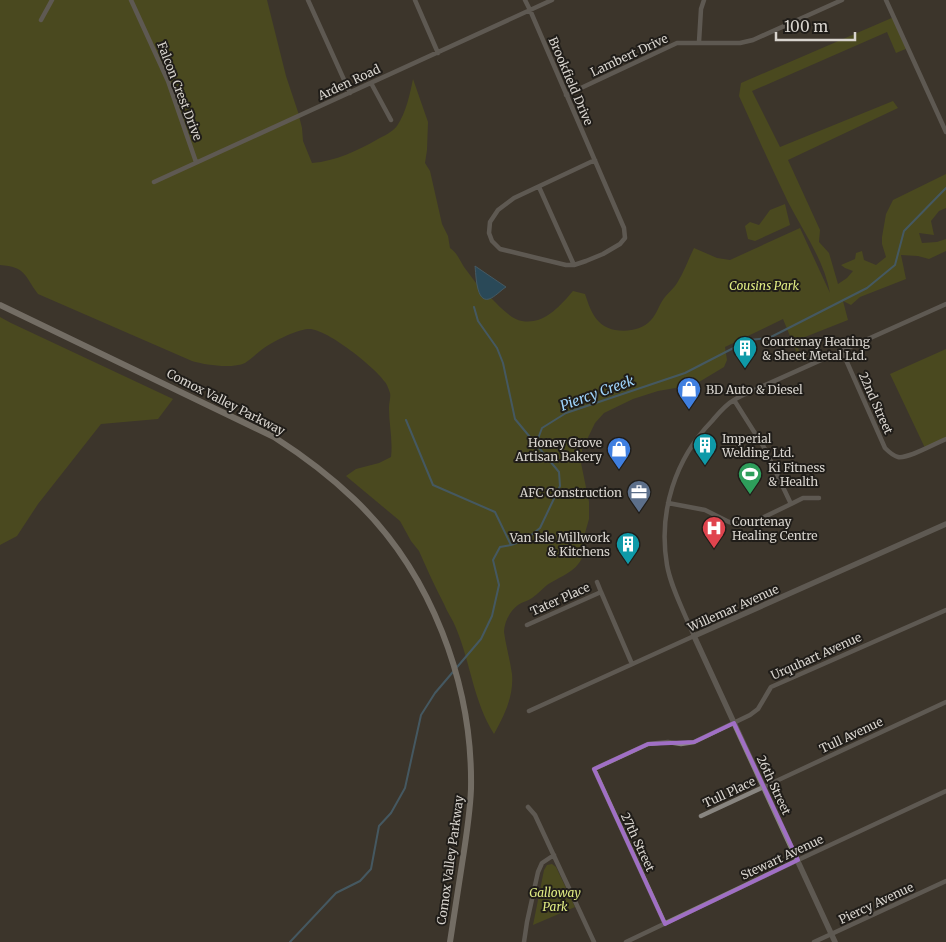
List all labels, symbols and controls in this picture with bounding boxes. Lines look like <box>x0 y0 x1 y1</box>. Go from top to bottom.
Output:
scale bar <box>776 10 855 42</box>
text: 100 m <box>784 17 828 36</box>
street label: Lambert Drive <box>588 30 670 80</box>
street label: Brookfield Drive <box>546 35 596 127</box>
street label: Falcon Crest Drive <box>154 40 206 142</box>
street label: Arden Road <box>315 61 383 103</box>
park label: Cousins Park <box>729 278 799 293</box>
place label: Courtenay Heating & Sheet Metal Ltd. <box>762 334 871 363</box>
building icon: Courtenay Heating & Sheet Metal Ltd. <box>732 335 758 369</box>
street label: Comox Valley Parkway <box>164 366 288 438</box>
street label: 22nd Street <box>856 370 896 437</box>
water label: Piercy Creek <box>557 371 637 415</box>
shop icon: BD Auto & Diesel <box>676 376 702 410</box>
place label: BD Auto & Diesel <box>706 382 803 397</box>
place label: Imperial Welding Ltd. <box>721 431 794 460</box>
building icon: Imperial Welding Ltd. <box>692 432 718 466</box>
place label: Honey Grove Artisan Bakery <box>514 435 602 464</box>
shop icon: Honey Grove Artisan Bakery <box>606 436 632 470</box>
place label: Ki Fitness & Health <box>768 460 825 489</box>
sports icon: Ki Fitness & Health <box>737 461 763 495</box>
office icon: AFC Construction <box>626 479 652 513</box>
place label: AFC Construction <box>519 485 622 500</box>
place label: Courtenay Healing Centre <box>732 514 818 543</box>
hospital icon: Courtenay Healing Centre <box>701 515 727 549</box>
place label: Van Isle Millwork & Kitchens <box>509 530 610 559</box>
building icon: Van Isle Millwork & Kitchens <box>615 531 641 565</box>
street label: Tater Place <box>528 579 592 619</box>
street label: Willemar Avenue <box>684 581 781 635</box>
street label: Urquhart Avenue <box>768 629 864 683</box>
street label: Tull Avenue <box>817 714 885 756</box>
street label: 26th Street <box>754 753 794 817</box>
street label: Tull Place <box>700 773 758 811</box>
street label: Comox Valley Parkway <box>433 794 467 926</box>
street label: 27th Street <box>618 810 658 874</box>
street label: Stewart Avenue <box>738 831 826 883</box>
street label: Piercy Avenue <box>836 879 916 927</box>
park label: Galloway Park <box>529 885 581 914</box>

